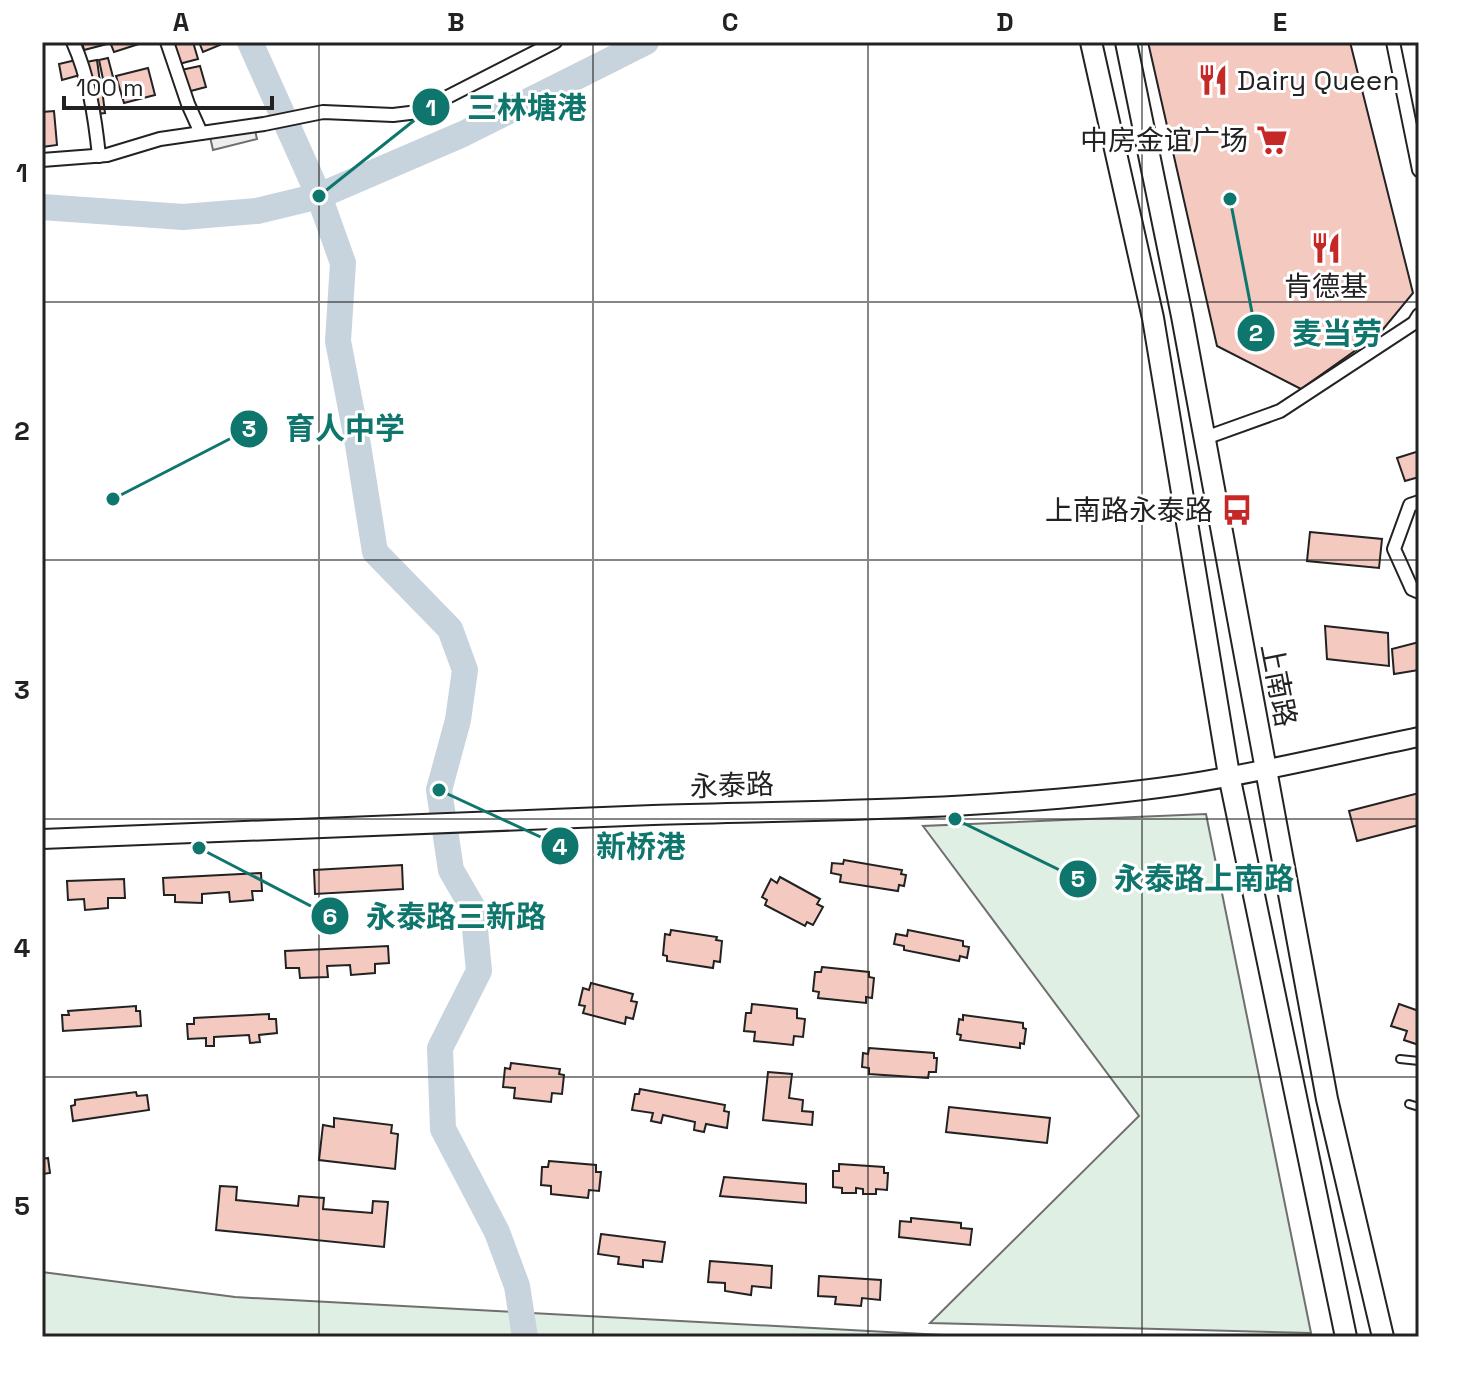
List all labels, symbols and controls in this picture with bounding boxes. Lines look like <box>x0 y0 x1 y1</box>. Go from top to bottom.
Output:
text: A <box>173 5 190 39</box>
text: B <box>447 5 465 39</box>
text: C <box>722 5 738 39</box>
text: D <box>996 5 1014 39</box>
text: E <box>1273 5 1287 39</box>
scale bar <box>64 60 272 110</box>
place label: Dairy Queen <box>1237 62 1400 98</box>
restaurant icon: Dairy Queen <box>1196 63 1230 97</box>
text: 100 m <box>76 72 144 103</box>
callout: 三林塘港 <box>411 80 603 134</box>
text: 三林塘港 <box>467 88 587 127</box>
text: 1 <box>426 92 436 123</box>
place label: 中房金谊广场 <box>1080 122 1248 158</box>
supermarket icon: 中房金谊广场 <box>1255 123 1289 157</box>
text: 1 <box>16 156 28 190</box>
restaurant icon: 肯德基 <box>1309 231 1343 265</box>
place label: 肯德基 <box>1284 268 1368 304</box>
callout: 麦当劳 <box>1236 306 1398 360</box>
text: 麦当劳 <box>1292 314 1382 353</box>
text: 2 <box>1249 317 1263 348</box>
callout: 育人中学 <box>229 402 421 456</box>
text: 育人中学 <box>285 409 405 448</box>
text: 3 <box>242 413 256 444</box>
text: 2 <box>14 414 30 448</box>
place label: 上南路永泰路 <box>1045 492 1213 528</box>
bus stop icon: 上南路永泰路 <box>1220 493 1254 527</box>
street label: 上南路 <box>1253 640 1305 730</box>
text: 3 <box>14 673 30 707</box>
street label: 永泰路 <box>689 766 775 804</box>
callout: 新桥港 <box>540 819 702 873</box>
text: 新桥港 <box>596 827 686 866</box>
text: 4 <box>552 831 568 862</box>
callout: 永泰路上南路 <box>1058 852 1310 906</box>
text: 永泰路上南路 <box>1114 859 1294 898</box>
text: 5 <box>1071 863 1085 894</box>
callout: 永泰路三新路 <box>310 889 562 943</box>
text: 永泰路三新路 <box>366 897 546 936</box>
text: 6 <box>323 901 337 932</box>
text: 4 <box>14 931 30 965</box>
text: 5 <box>14 1189 30 1223</box>

